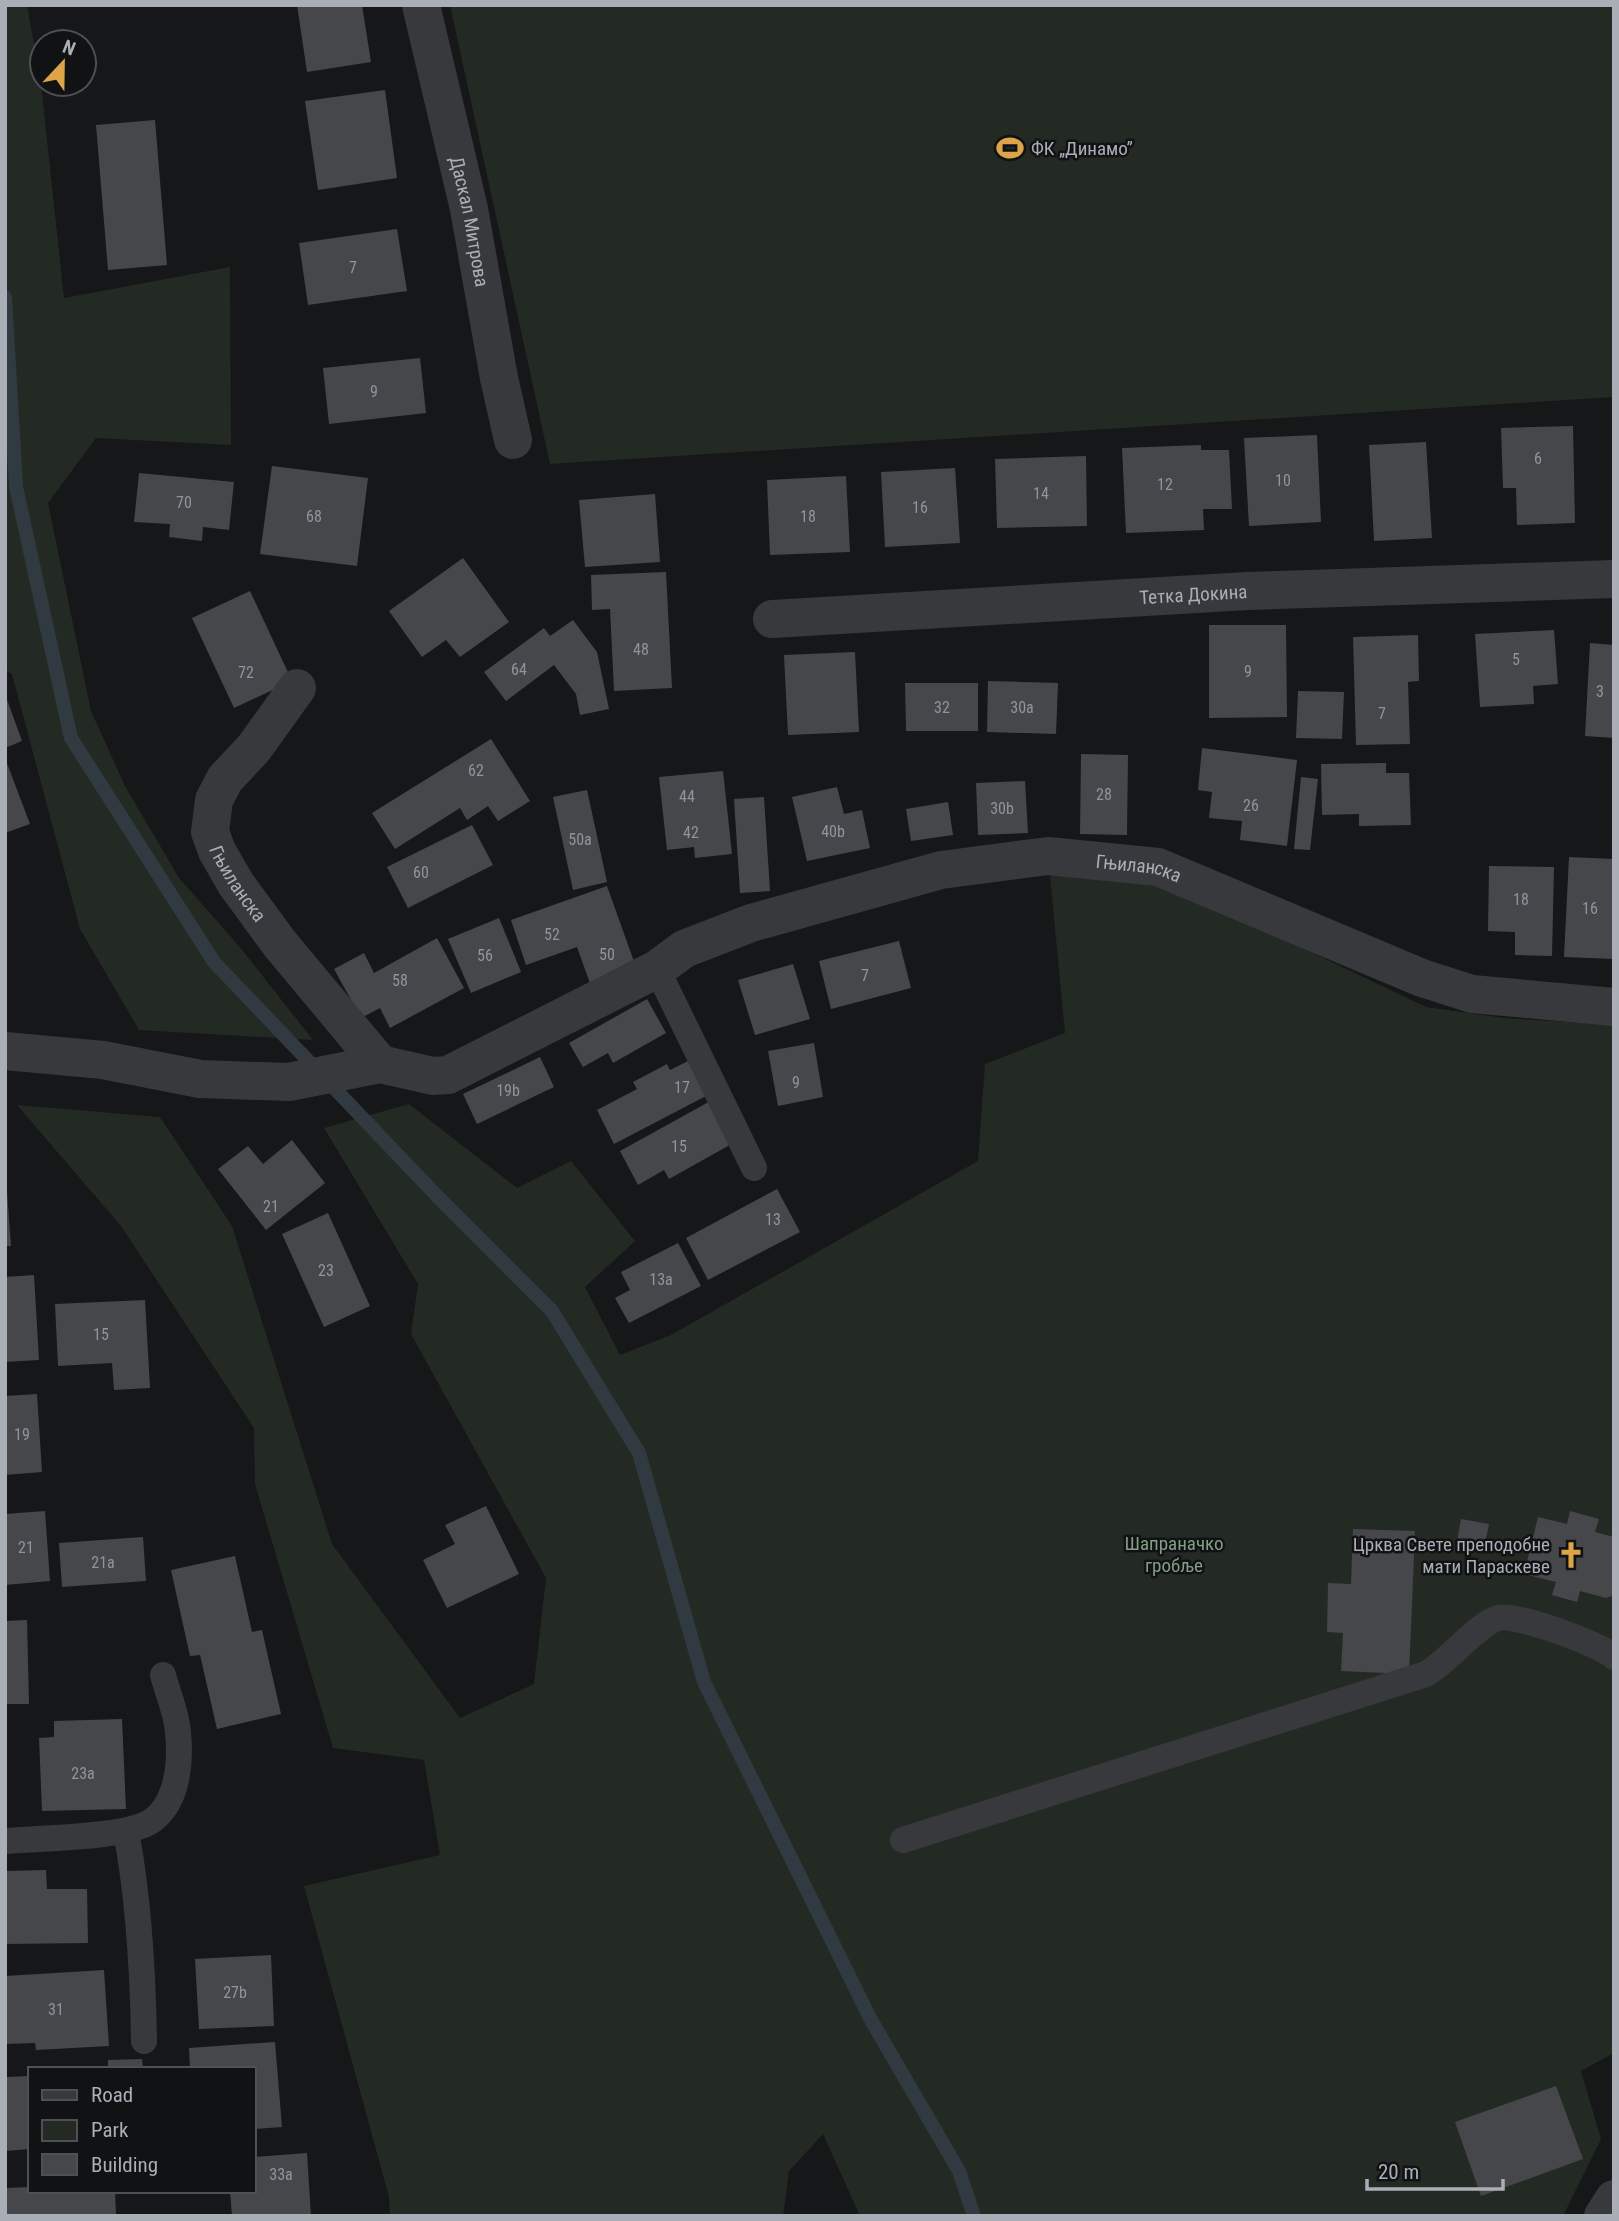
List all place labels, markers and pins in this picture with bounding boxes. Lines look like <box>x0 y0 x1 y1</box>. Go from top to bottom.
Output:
sports icon: ФК „Динамо” <box>995 133 1025 163</box>
place label: ФК „Динамо” <box>1031 137 1133 160</box>
place label: Црква Свете преподобне мати Параскеве <box>1353 1533 1550 1578</box>
church icon: Црква Свете преподобне мати Параскеве <box>1556 1540 1586 1570</box>

